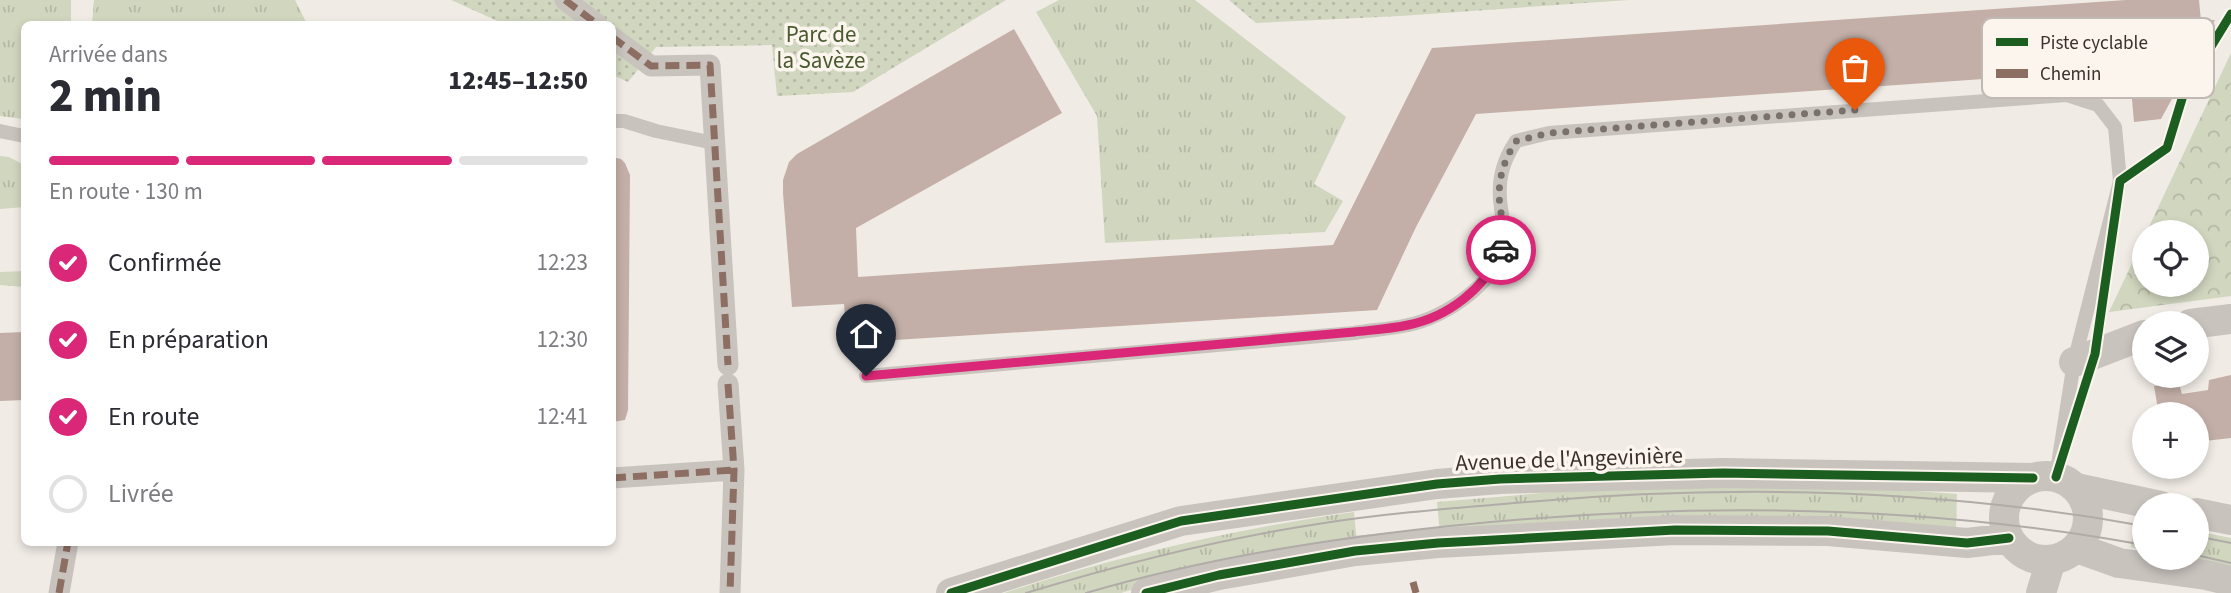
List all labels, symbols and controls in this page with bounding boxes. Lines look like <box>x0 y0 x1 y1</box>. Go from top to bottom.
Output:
park label: Parc de la Savèze <box>777 18 865 77</box>
legend <box>1982 18 2214 98</box>
text: Piste cyclable <box>2040 30 2148 57</box>
text: Arrivée dans <box>49 38 168 71</box>
pin <box>1825 38 1885 110</box>
icon: bag <box>1836 49 1874 87</box>
text: Chemin <box>2040 61 2101 88</box>
text: 12:45–12:50 <box>448 62 588 99</box>
text: 2 min <box>49 64 162 129</box>
text: En route · 130 m <box>49 175 203 208</box>
courier <box>1466 215 1536 285</box>
map controls <box>2132 220 2209 570</box>
button: locate <box>2132 220 2209 297</box>
icon: car <box>1482 231 1520 269</box>
icon: check <box>49 244 87 282</box>
text: Confirmée <box>108 244 222 281</box>
text: 12:23 <box>537 246 588 279</box>
pin <box>836 304 896 376</box>
button: layers <box>2132 311 2209 388</box>
icon: home <box>847 315 885 353</box>
icon: check <box>49 321 87 359</box>
text: En préparation <box>108 321 269 358</box>
text: 12:30 <box>537 323 588 356</box>
icon: check <box>49 398 87 436</box>
text: En route <box>108 398 199 435</box>
text: 12:41 <box>537 400 588 433</box>
button: + <box>2132 402 2209 479</box>
street label: Avenue de l'Angevinière <box>1455 439 1683 479</box>
text: Livrée <box>108 475 174 512</box>
button: − <box>2132 493 2209 570</box>

